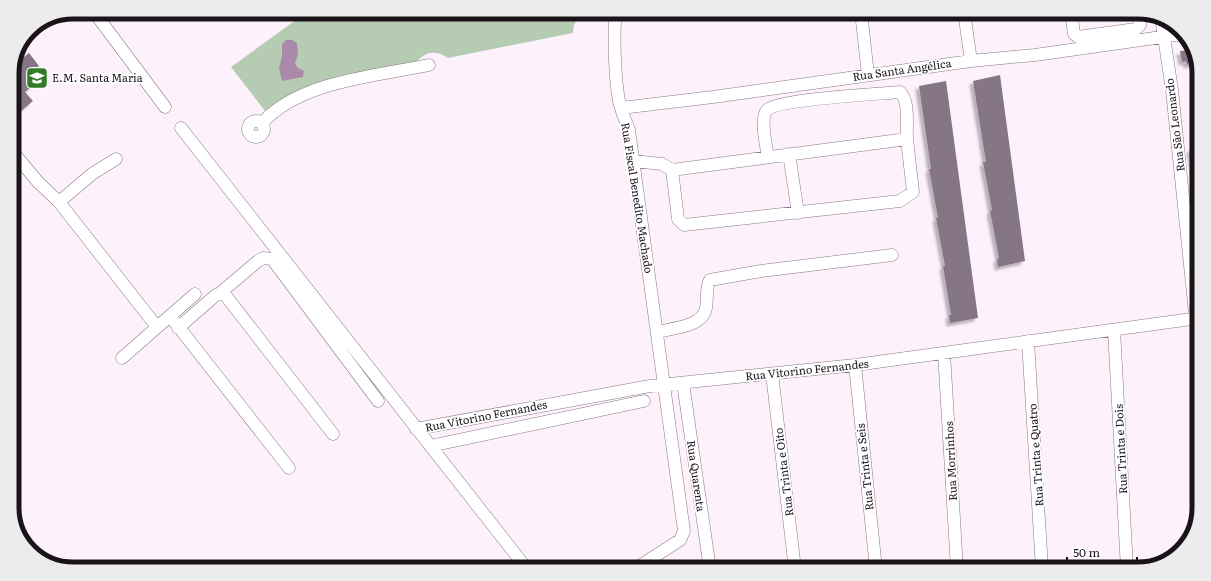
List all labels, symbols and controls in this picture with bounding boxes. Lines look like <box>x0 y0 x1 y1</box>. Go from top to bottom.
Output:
street label: Rua Santa Angélica <box>851 54 952 84</box>
school or university icon: E.M. Santa Maria <box>24 65 50 91</box>
place label: E.M. Santa Maria <box>52 69 143 85</box>
street label: Rua São Leonardo <box>1160 78 1188 173</box>
street label: Rua Fiscal Benedito Machado <box>618 121 658 274</box>
street label: Rua Vitorino Fernandes <box>744 355 869 383</box>
street label: Rua Vitorino Fernandes <box>423 395 548 435</box>
street label: Rua Trinta e Quatro <box>1023 403 1047 507</box>
street label: Rua Trinta e Dois <box>1110 404 1130 494</box>
street label: Rua Morrinhos <box>940 421 960 501</box>
street label: Rua Trinta e Seis <box>851 423 877 511</box>
street label: Rua Trinta e Oito <box>770 427 796 517</box>
street label: Rua Quarenta <box>684 439 710 513</box>
scale bar <box>1067 539 1137 565</box>
text: 50 m <box>1073 543 1100 561</box>

